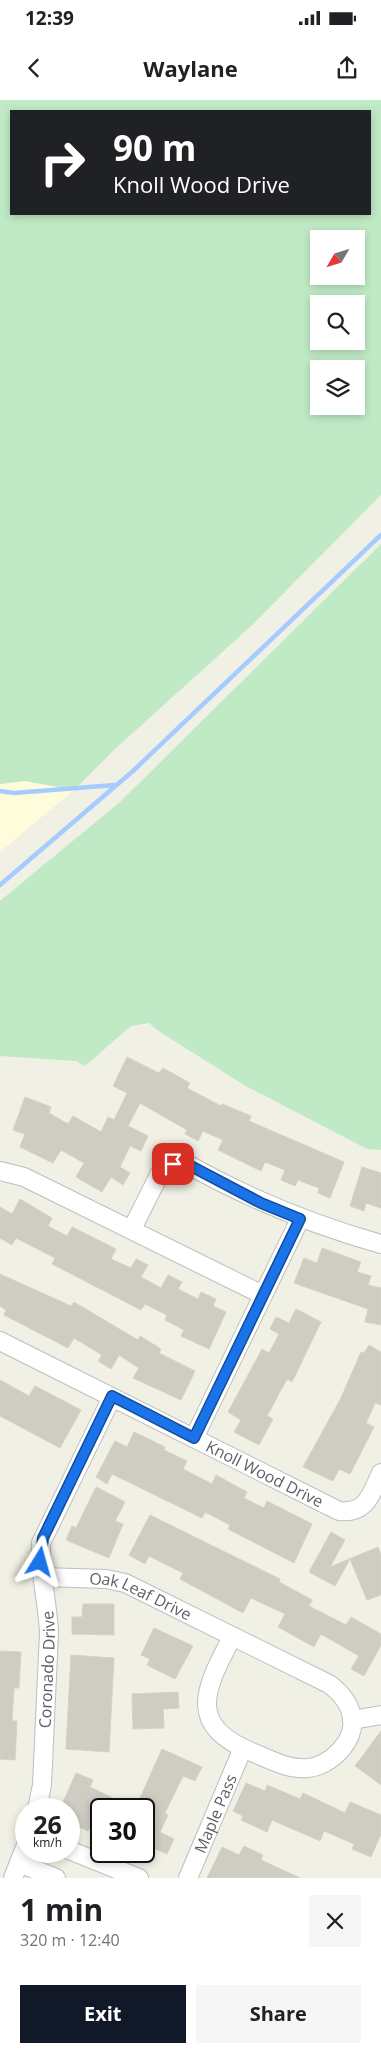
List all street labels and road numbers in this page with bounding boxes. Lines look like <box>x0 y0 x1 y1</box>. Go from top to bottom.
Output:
street label: Knoll Wood Drive <box>202 1435 327 1512</box>
street label: Oak Leaf Drive <box>89 1567 195 1625</box>
street label: Coronado Drive <box>34 1610 60 1729</box>
street label: Maple Pass <box>189 1771 242 1857</box>

